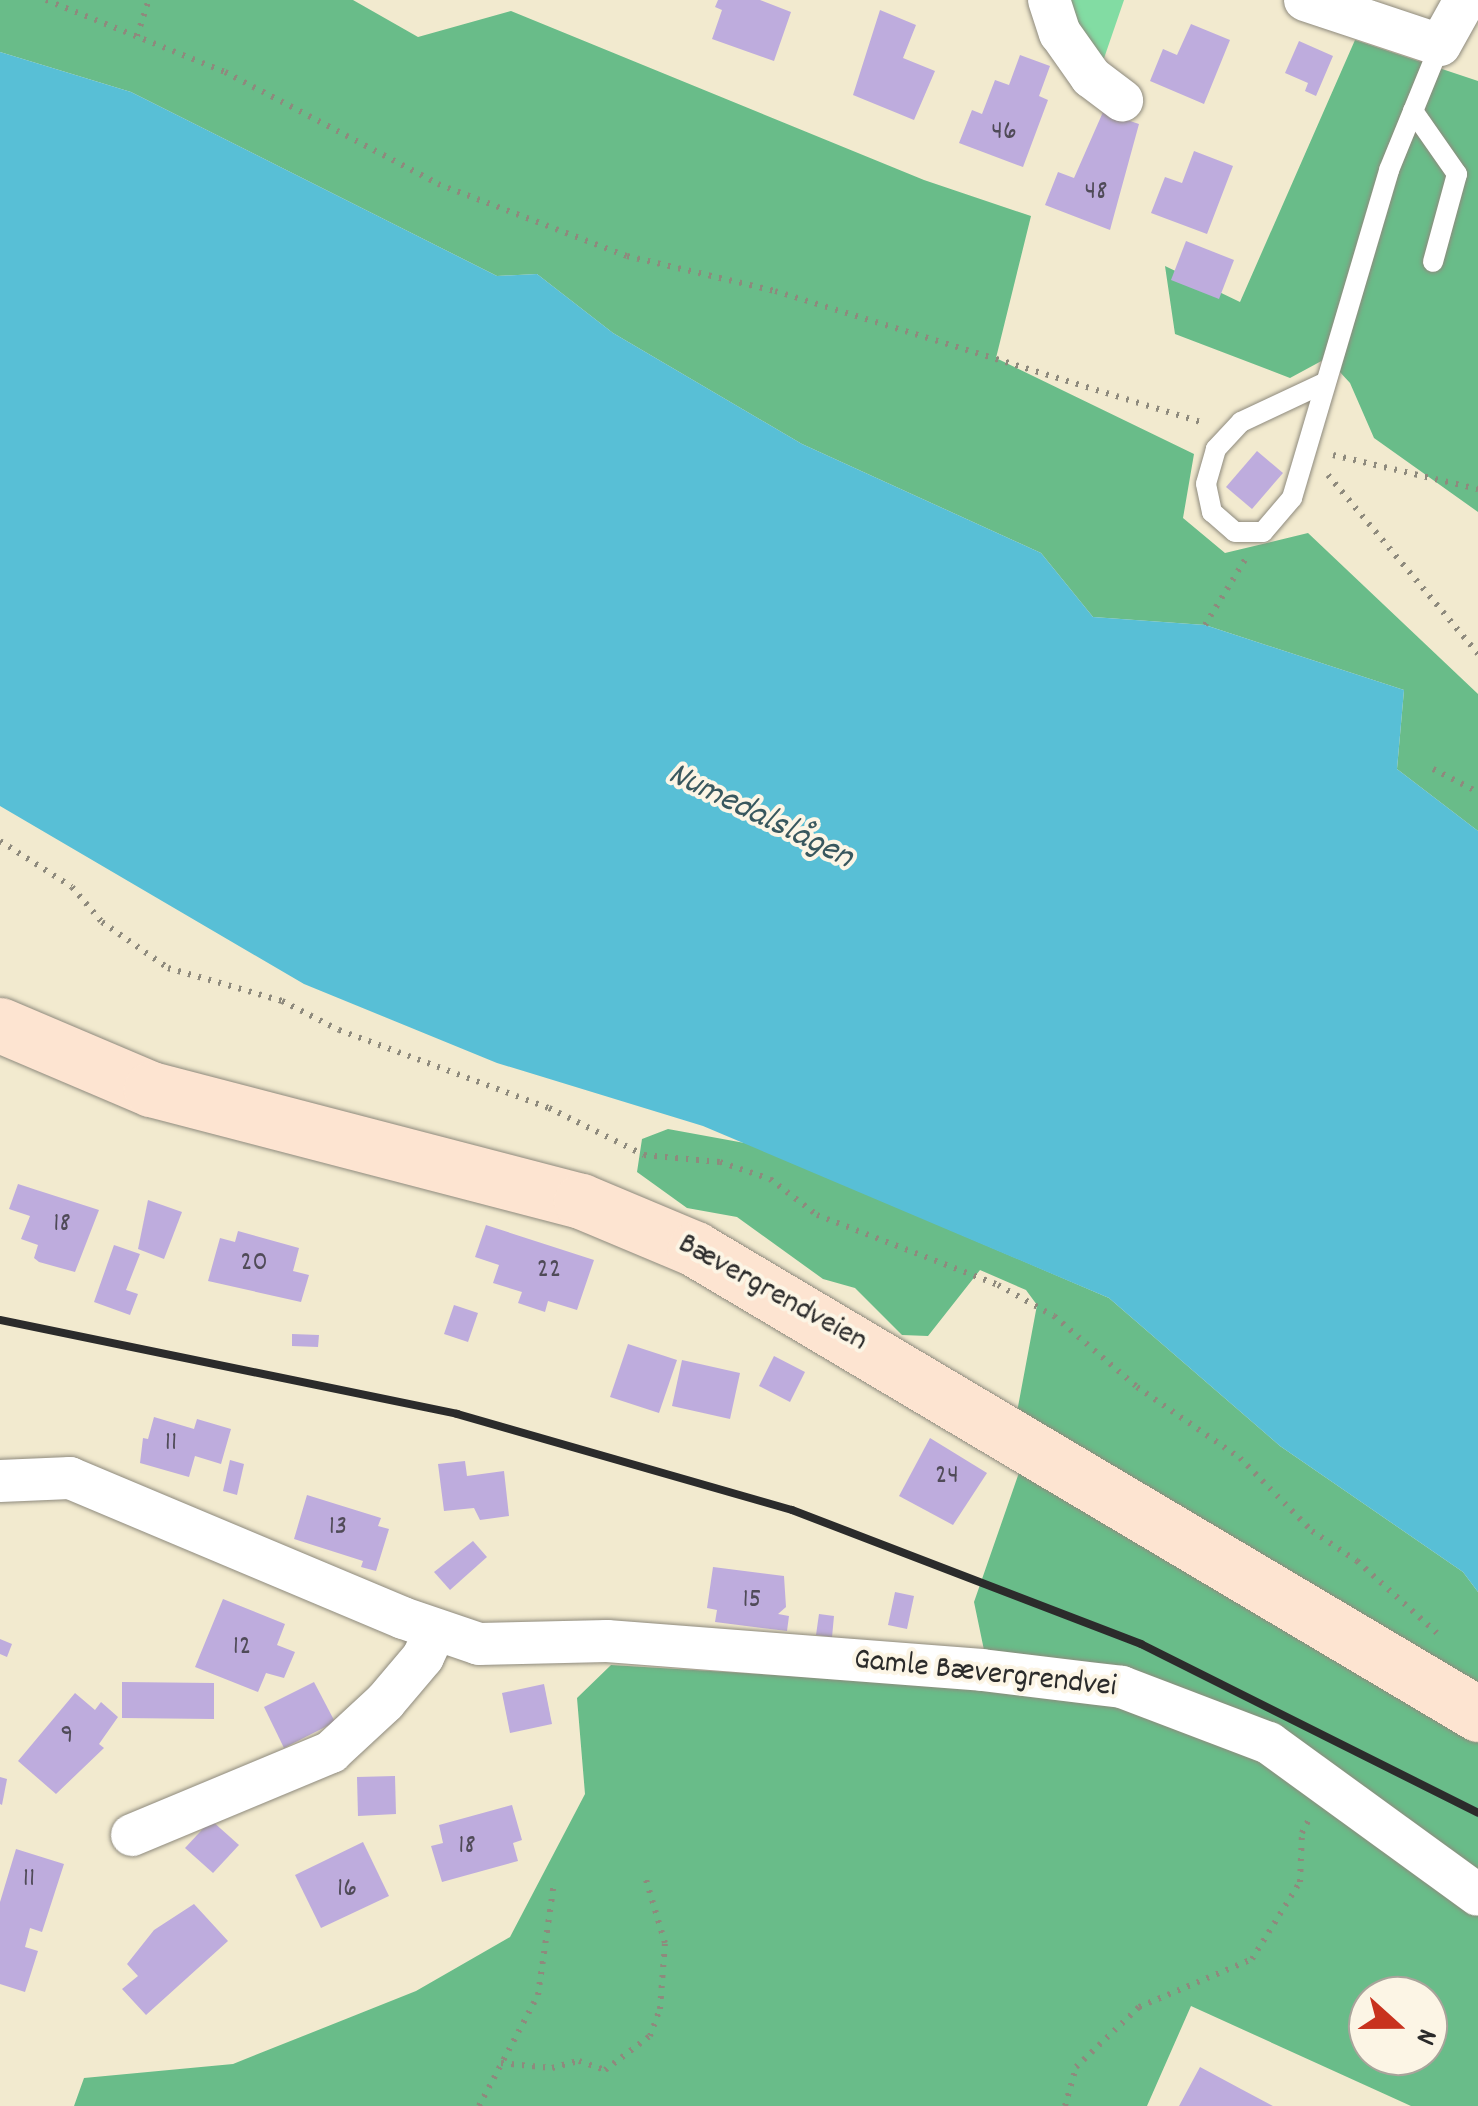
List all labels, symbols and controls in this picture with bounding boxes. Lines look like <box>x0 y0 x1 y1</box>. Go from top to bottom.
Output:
house number: 46 <box>991 116 1017 150</box>
house number: 48 <box>1085 176 1107 210</box>
water label: Numedalslågen <box>661 754 859 880</box>
house number: 18 <box>53 1208 71 1242</box>
street label: Bævergrendveien <box>671 1226 873 1362</box>
house number: 20 <box>240 1247 268 1281</box>
house number: 22 <box>537 1254 561 1288</box>
house number: 11 <box>165 1427 177 1461</box>
house number: 24 <box>935 1460 959 1494</box>
house number: 13 <box>329 1511 347 1545</box>
house number: 15 <box>742 1584 762 1618</box>
house number: 12 <box>233 1631 251 1665</box>
street label: Gamle Bævergrendvei <box>852 1642 1118 1708</box>
house number: 9 <box>61 1720 73 1754</box>
house number: 18 <box>458 1830 476 1864</box>
house number: 11 <box>23 1863 35 1897</box>
house number: 16 <box>337 1873 357 1907</box>
north arrow <box>1348 1976 1448 2076</box>
text: N <box>1403 2022 1445 2050</box>

